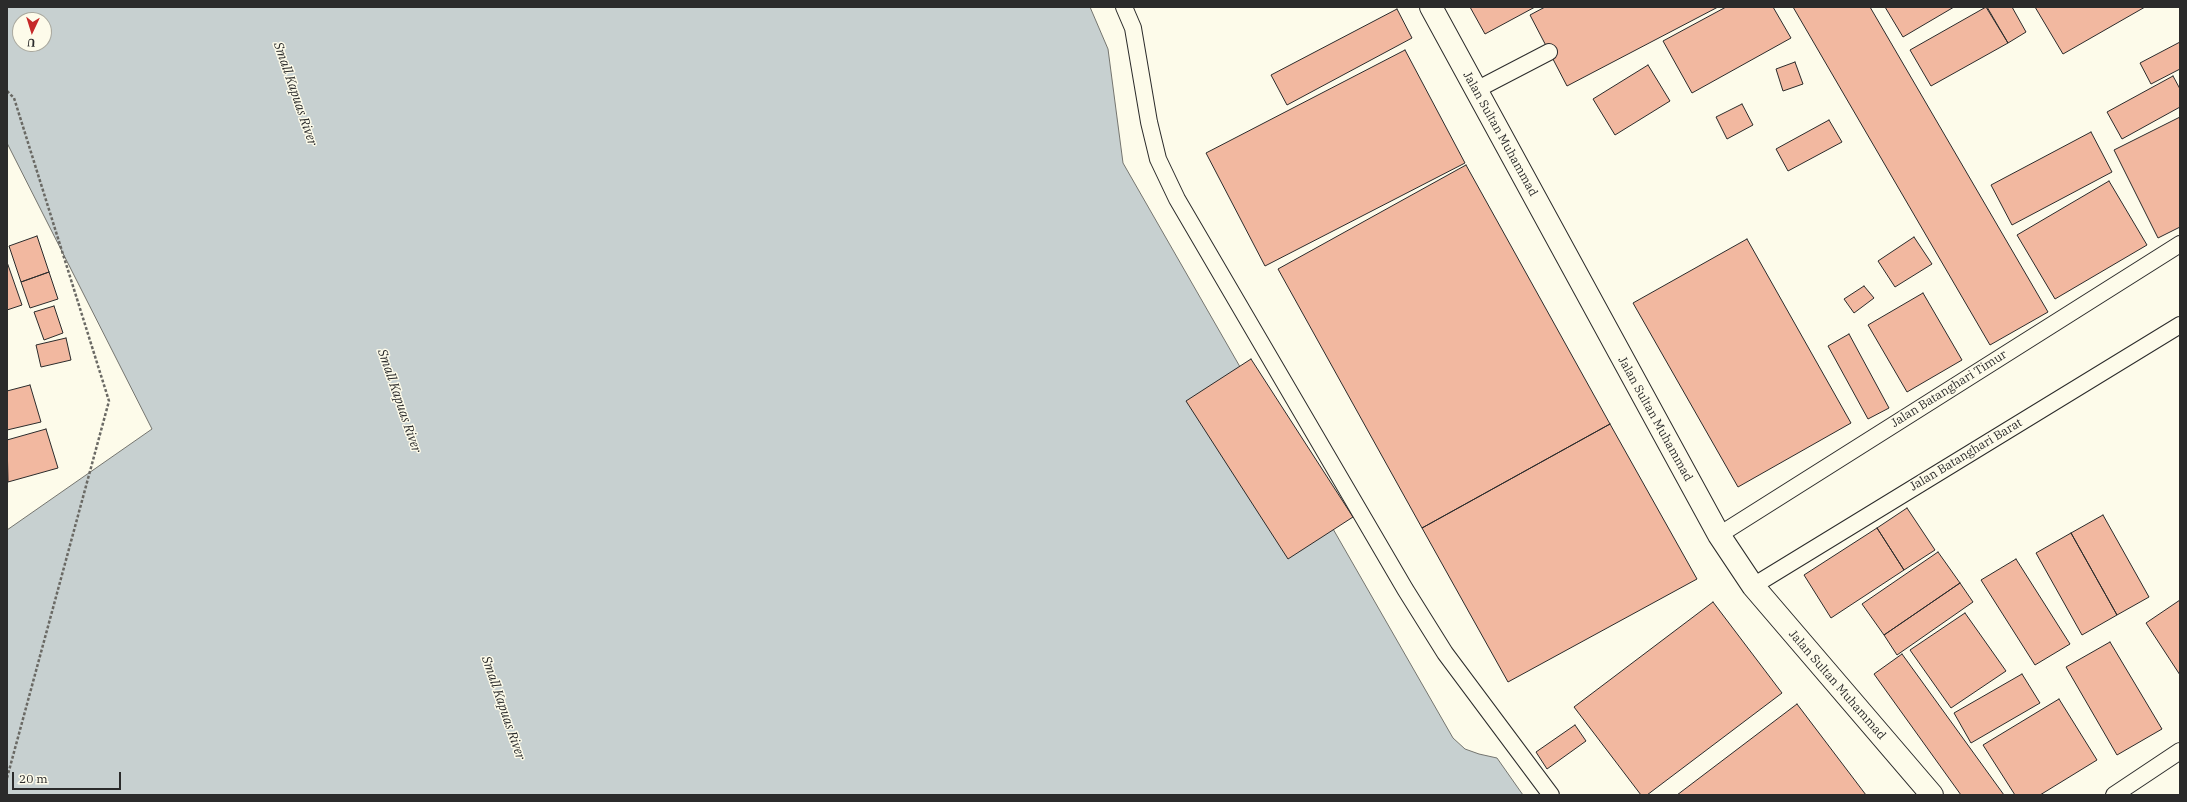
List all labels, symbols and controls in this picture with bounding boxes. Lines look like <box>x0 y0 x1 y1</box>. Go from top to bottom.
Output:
north arrow <box>12 12 52 52</box>
text: U <box>27 36 36 50</box>
water label: Small Kapuas River <box>270 40 320 148</box>
street label: Jalan Sultan Muhammad <box>1460 69 1540 199</box>
water label: Small Kapuas River <box>374 347 424 455</box>
street label: Jalan Batanghari Timur <box>1888 347 2010 431</box>
street label: Jalan Sultan Muhammad <box>1615 354 1695 484</box>
street label: Jalan Batanghari Barat <box>1907 416 2025 494</box>
street label: Jalan Sultan Muhammad <box>1785 627 1889 743</box>
water label: Small Kapuas River <box>478 654 528 762</box>
scale bar <box>14 764 123 790</box>
text: 20 m <box>19 771 48 786</box>

